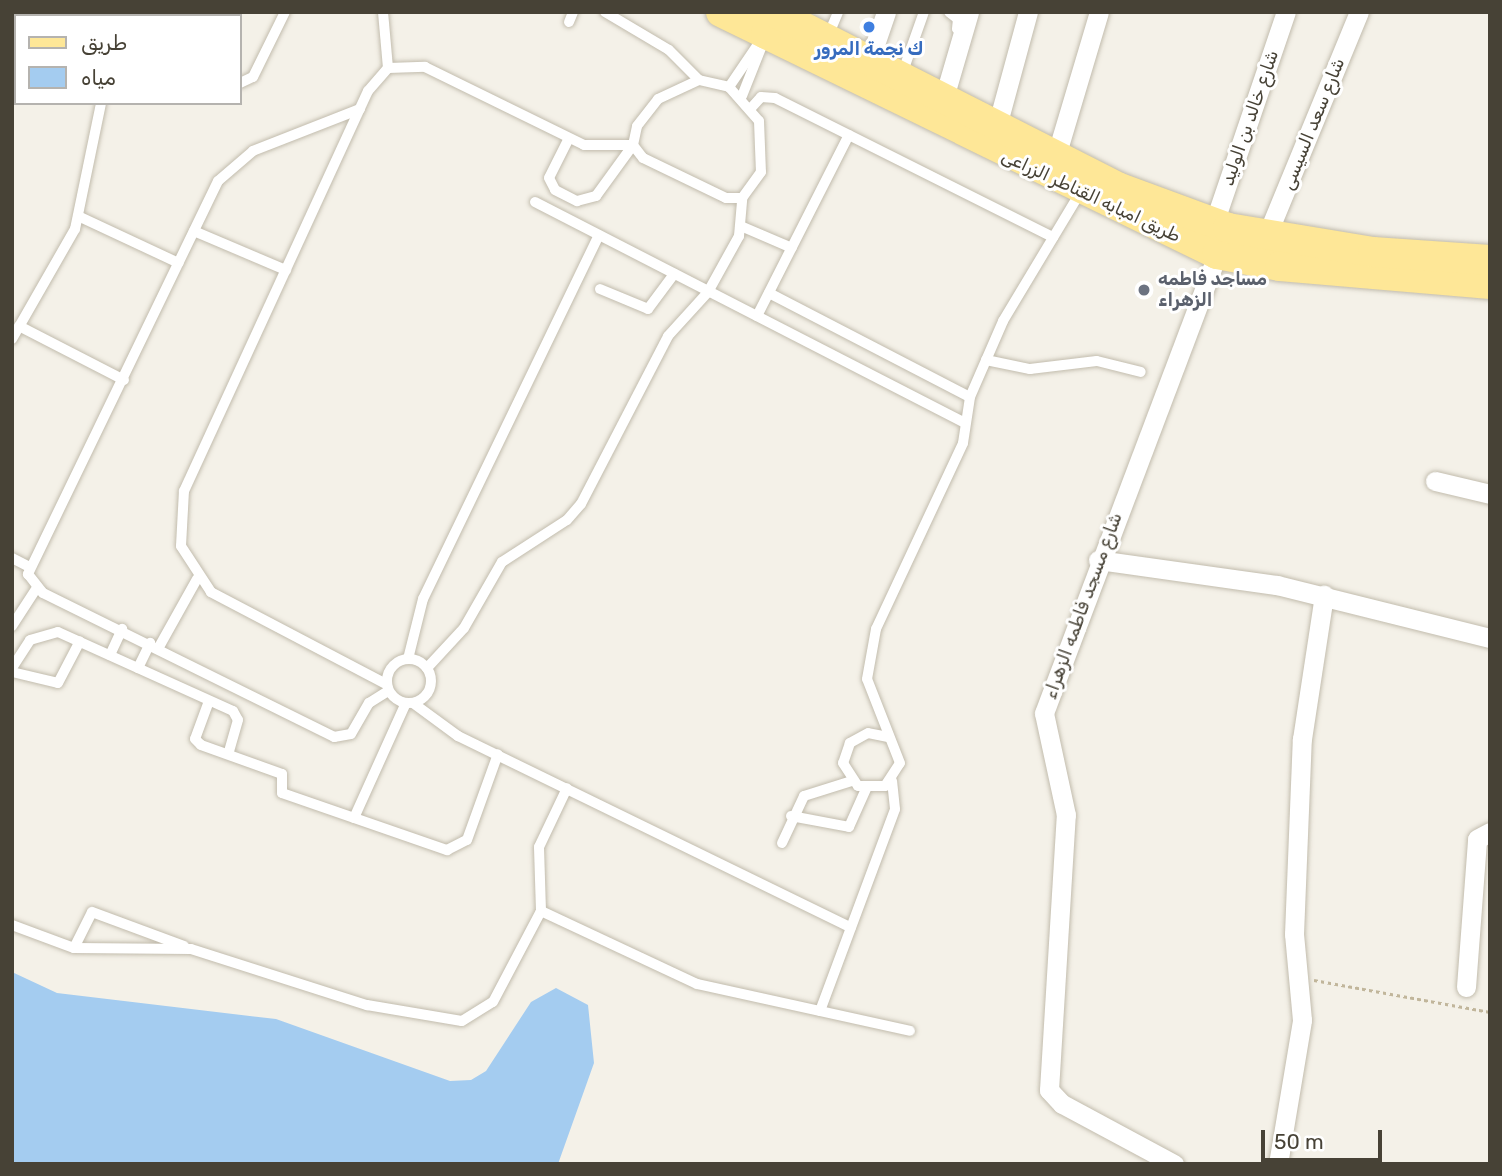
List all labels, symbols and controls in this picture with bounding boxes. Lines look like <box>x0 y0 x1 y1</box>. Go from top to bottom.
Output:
legend <box>14 14 242 105</box>
marker: ك نجمة المرور <box>861 19 877 35</box>
text: طريق <box>81 30 127 55</box>
place label: ك نجمة المرور <box>814 38 924 60</box>
street label: شارع خالد بن الوليد <box>1217 47 1283 189</box>
street label: شارع سعد السيسى <box>1277 55 1349 193</box>
text: مياه <box>81 65 116 90</box>
street label: طريق امبابه القناطر الزراعى <box>998 145 1184 247</box>
place label: مساجد فاطمه الزهراء <box>1158 269 1267 312</box>
marker: مساجد فاطمه الزهراء <box>1136 282 1152 298</box>
street label: شارع مسجد فاطمه الزهراء <box>1039 510 1127 702</box>
scale bar <box>1264 1116 1385 1160</box>
text: 50 m <box>1274 1129 1324 1154</box>

